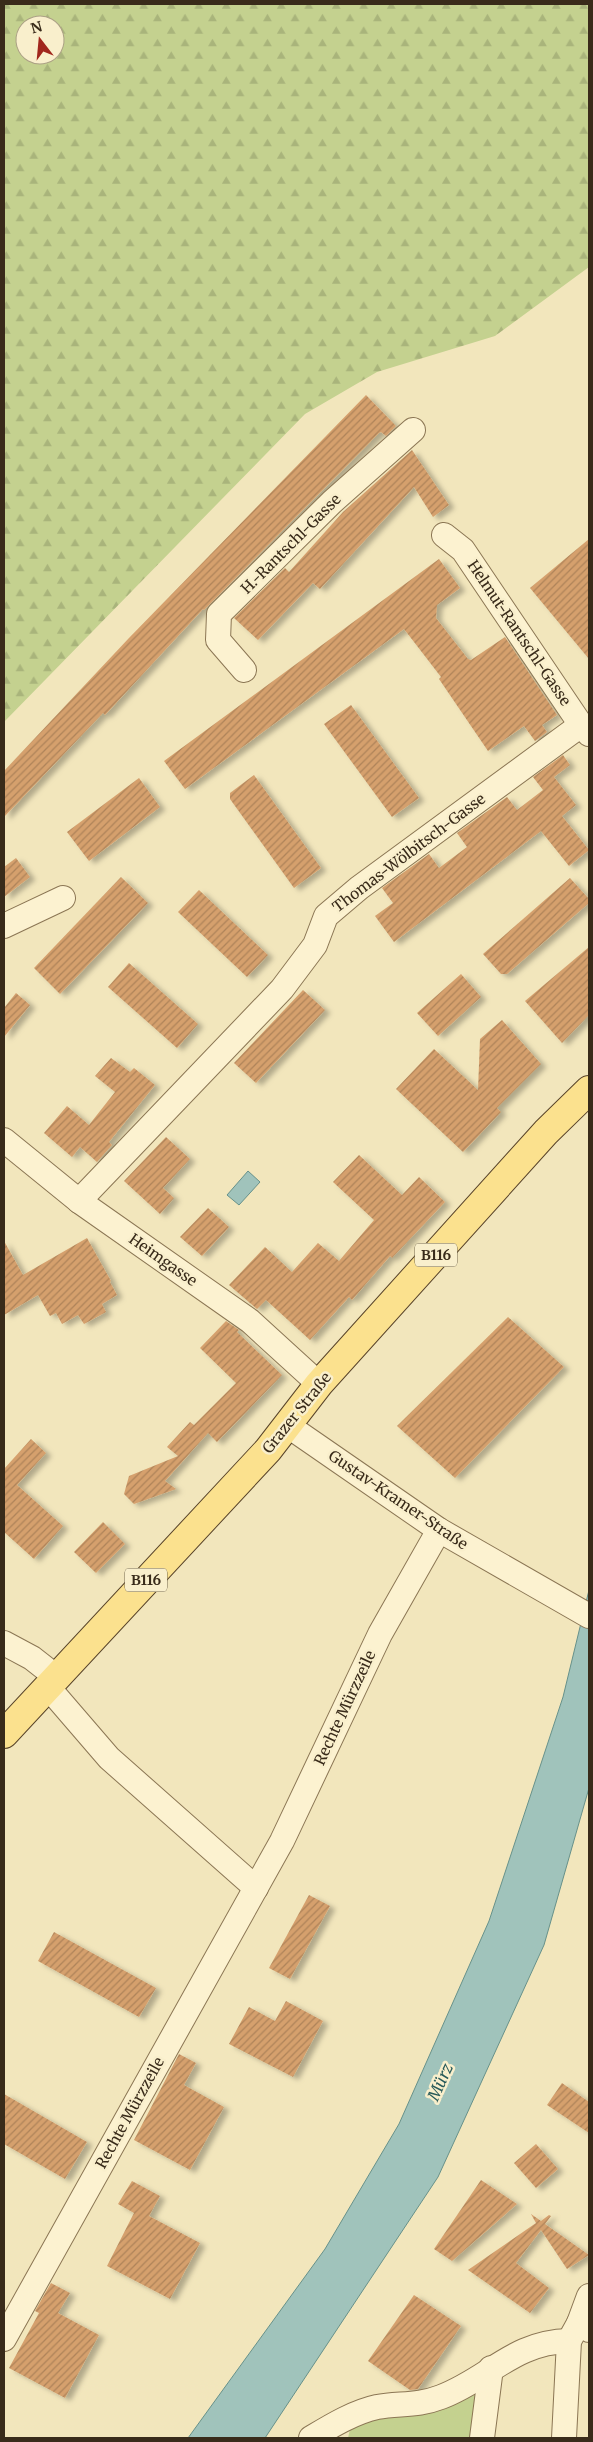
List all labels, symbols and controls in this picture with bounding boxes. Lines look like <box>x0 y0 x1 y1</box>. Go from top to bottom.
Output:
north arrow <box>15 15 65 65</box>
text: N <box>29 17 44 38</box>
street label: H.-Rantschl-Gasse <box>237 490 345 598</box>
street label: Helmut-Rantschl-Gasse <box>464 556 575 709</box>
street label: Thomas-Wölbitsch-Gasse <box>329 789 489 916</box>
street label: Heimgasse <box>126 1229 201 1290</box>
road number: B116 <box>415 1244 457 1266</box>
street label: Grazer Straße <box>258 1368 335 1457</box>
street label: Gustav-Kramer-Straße <box>325 1446 472 1553</box>
road number: B116 <box>125 1568 167 1592</box>
street label: Rechte Mürzzeile <box>310 1647 380 1768</box>
street label: Rechte Mürzzeile <box>91 2054 168 2172</box>
water label: Mürz <box>423 2060 457 2105</box>

